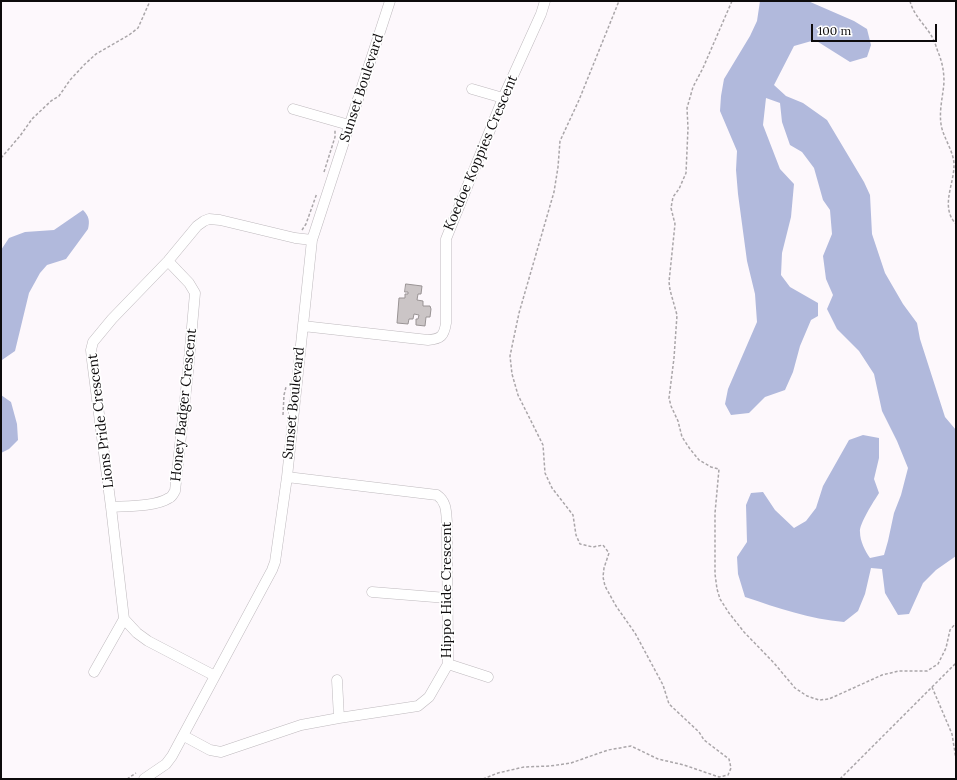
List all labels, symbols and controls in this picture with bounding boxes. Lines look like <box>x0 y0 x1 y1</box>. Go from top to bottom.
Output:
scale bar <box>813 16 939 42</box>
text: 100 m <box>818 23 851 38</box>
street label: Sunset Boulevard <box>337 32 387 144</box>
street label: Koedoe Koppies Crescent <box>441 73 521 233</box>
street label: Honey Badger Crescent <box>168 328 200 482</box>
street label: Sunset Boulevard <box>280 346 308 460</box>
street label: Lions Pride Crescent <box>84 353 118 489</box>
street label: Hippo Hide Crescent <box>439 522 455 658</box>

